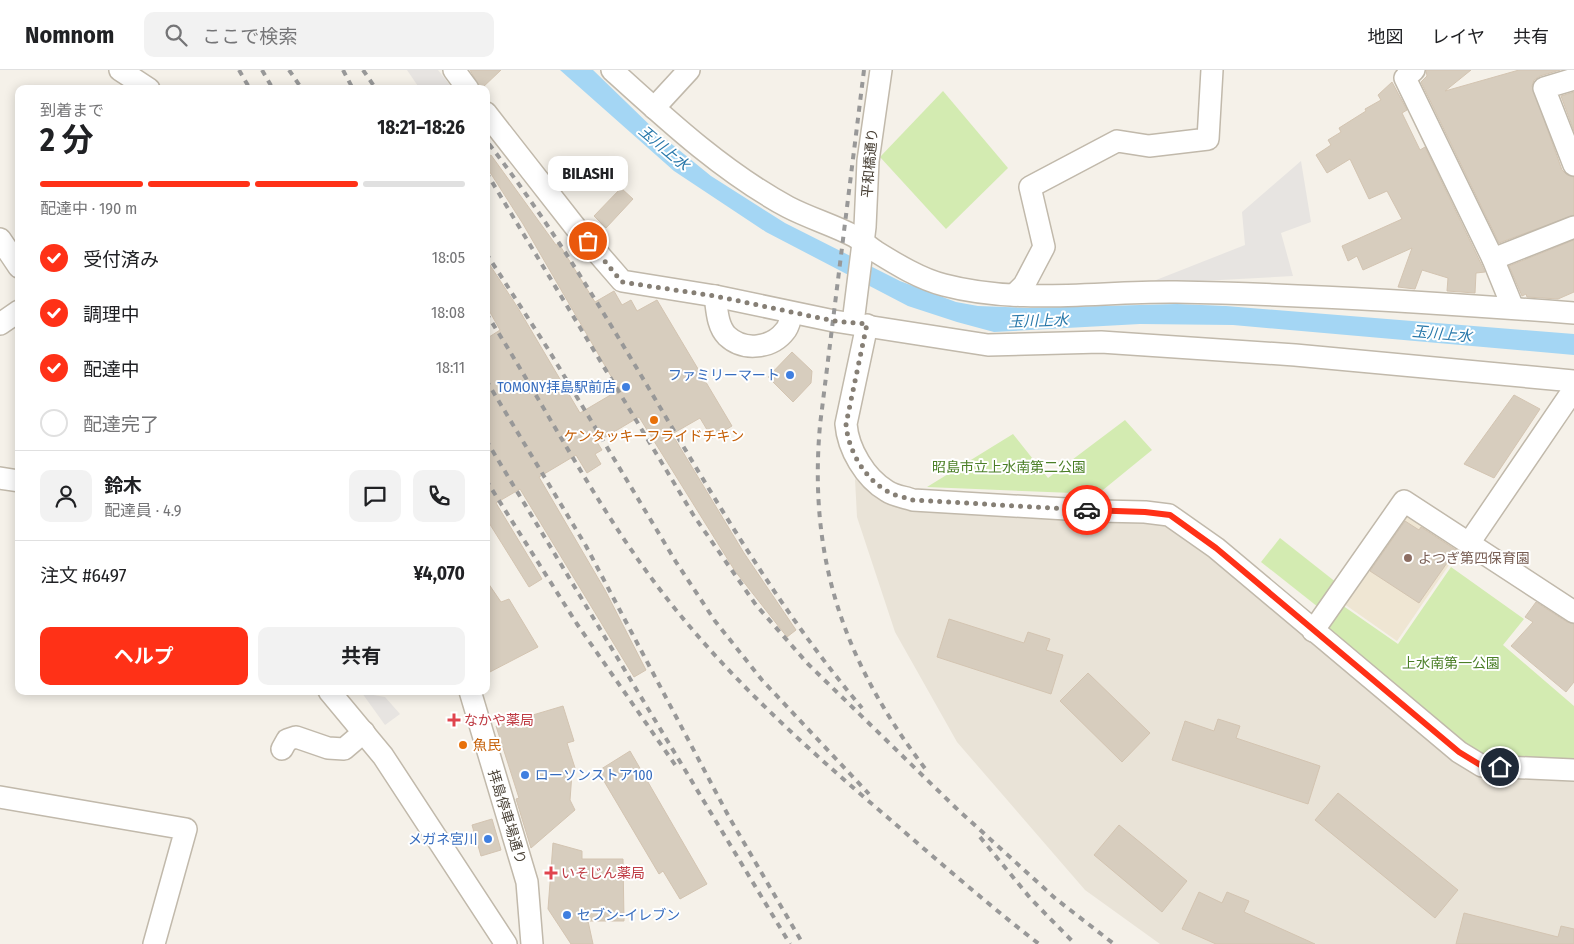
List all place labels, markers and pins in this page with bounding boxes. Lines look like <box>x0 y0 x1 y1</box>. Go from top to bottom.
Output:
callout: BILASHI <box>548 156 628 191</box>
pin <box>567 220 609 262</box>
place label: ファミリーマート <box>668 367 780 384</box>
marker: ファミリーマート <box>784 369 796 381</box>
place label: TOMONY拝島駅前店 <box>497 379 616 396</box>
marker: TOMONY拝島駅前店 <box>620 381 632 393</box>
marker: ケンタッキーフライドチキン <box>648 414 660 426</box>
place label: ケンタッキーフライドチキン <box>564 428 744 445</box>
place label: よつぎ第四保育園 <box>1418 550 1530 567</box>
marker: よつぎ第四保育園 <box>1402 552 1414 564</box>
place label: なかや薬局 <box>464 712 534 729</box>
marker: なかや薬局 <box>448 714 460 726</box>
place label: 魚民 <box>473 737 501 754</box>
marker: 魚民 <box>457 739 469 751</box>
pin <box>1479 746 1521 788</box>
place label: ローソンストア100 <box>535 767 653 784</box>
marker: ローソンストア100 <box>519 769 531 781</box>
place label: メガネ宮川 <box>408 831 478 848</box>
marker: メガネ宮川 <box>482 833 494 845</box>
place label: いそじん薬局 <box>561 865 645 882</box>
marker: いそじん薬局 <box>545 867 557 879</box>
place label: セブン-イレブン <box>577 907 680 924</box>
marker: セブン-イレブン <box>561 909 573 921</box>

